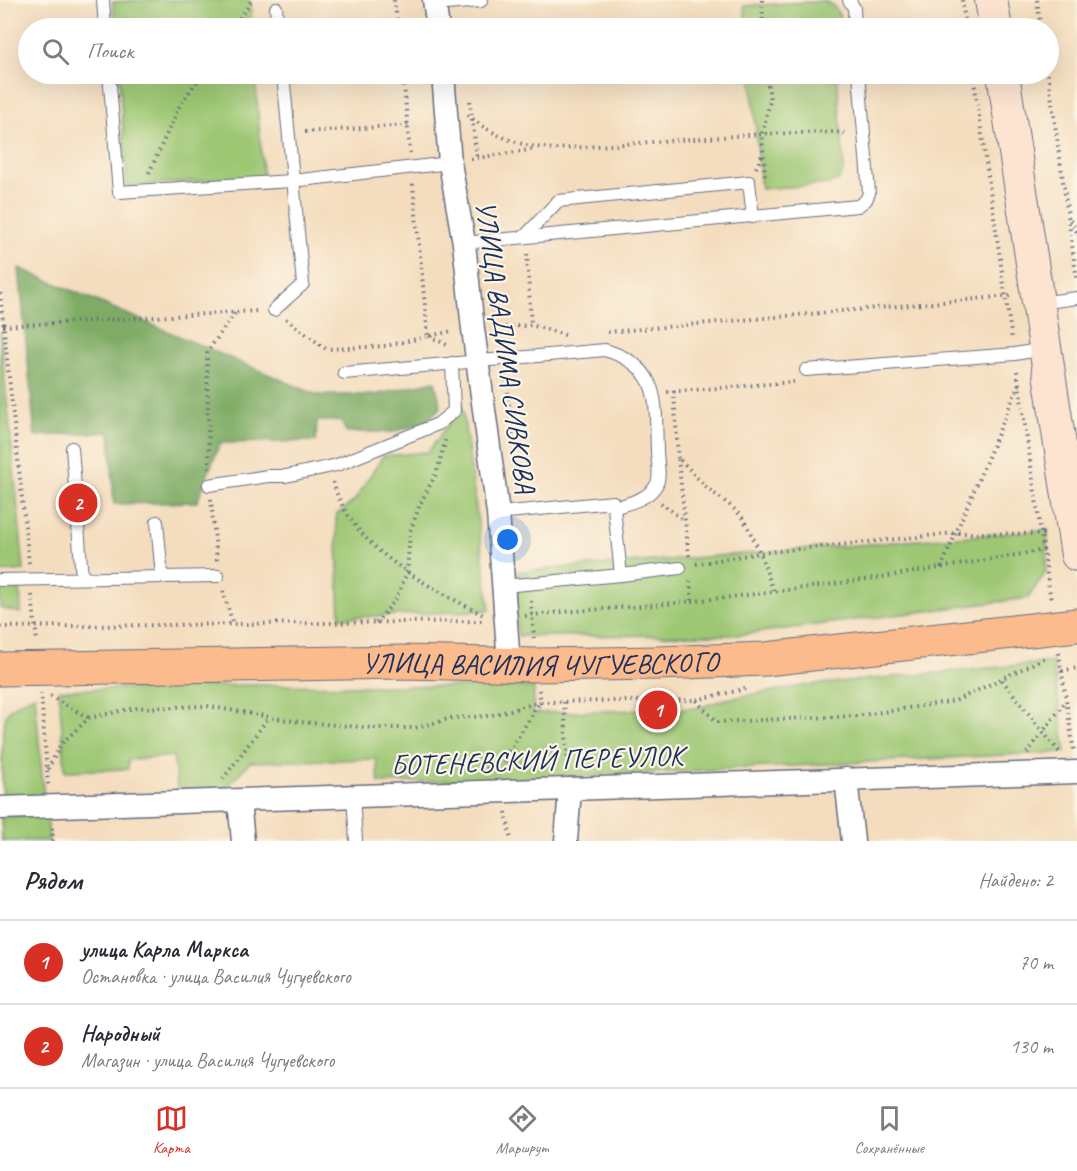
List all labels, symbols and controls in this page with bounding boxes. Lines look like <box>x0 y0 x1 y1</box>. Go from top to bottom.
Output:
search box <box>18 18 1059 84</box>
icon: search <box>39 35 72 68</box>
text: Поиск <box>87 37 133 65</box>
street label: УЛИЦА ВАДИМА СИВКОВА <box>468 198 544 497</box>
pin: 2 <box>58 480 98 526</box>
your location <box>493 525 522 554</box>
street label: УЛИЦА ВАСИЛИЯ ЧУГУЕВСКОГО <box>362 643 722 683</box>
pin: 1 <box>638 688 678 732</box>
street label: БОТЕНЕВСКИЙ ПЕРЕУЛОК <box>390 737 690 783</box>
text: Рядом <box>24 864 82 897</box>
text: Найдено: 2 <box>978 868 1053 893</box>
text: улица Карла Маркса <box>81 936 248 964</box>
text: 1 <box>39 950 48 975</box>
text: 70 m <box>1019 950 1053 975</box>
text: Остановка · улица Василия Чугуевского <box>81 964 351 989</box>
text: Народный <box>81 1020 160 1048</box>
text: 2 <box>39 1034 48 1059</box>
text: 130 m <box>1010 1034 1053 1059</box>
text: Магазин · улица Василия Чугуевского <box>81 1048 334 1073</box>
tab: Карта <box>153 1102 190 1158</box>
tab: Маршрут <box>496 1102 548 1158</box>
tab: Сохранённые <box>854 1102 924 1158</box>

